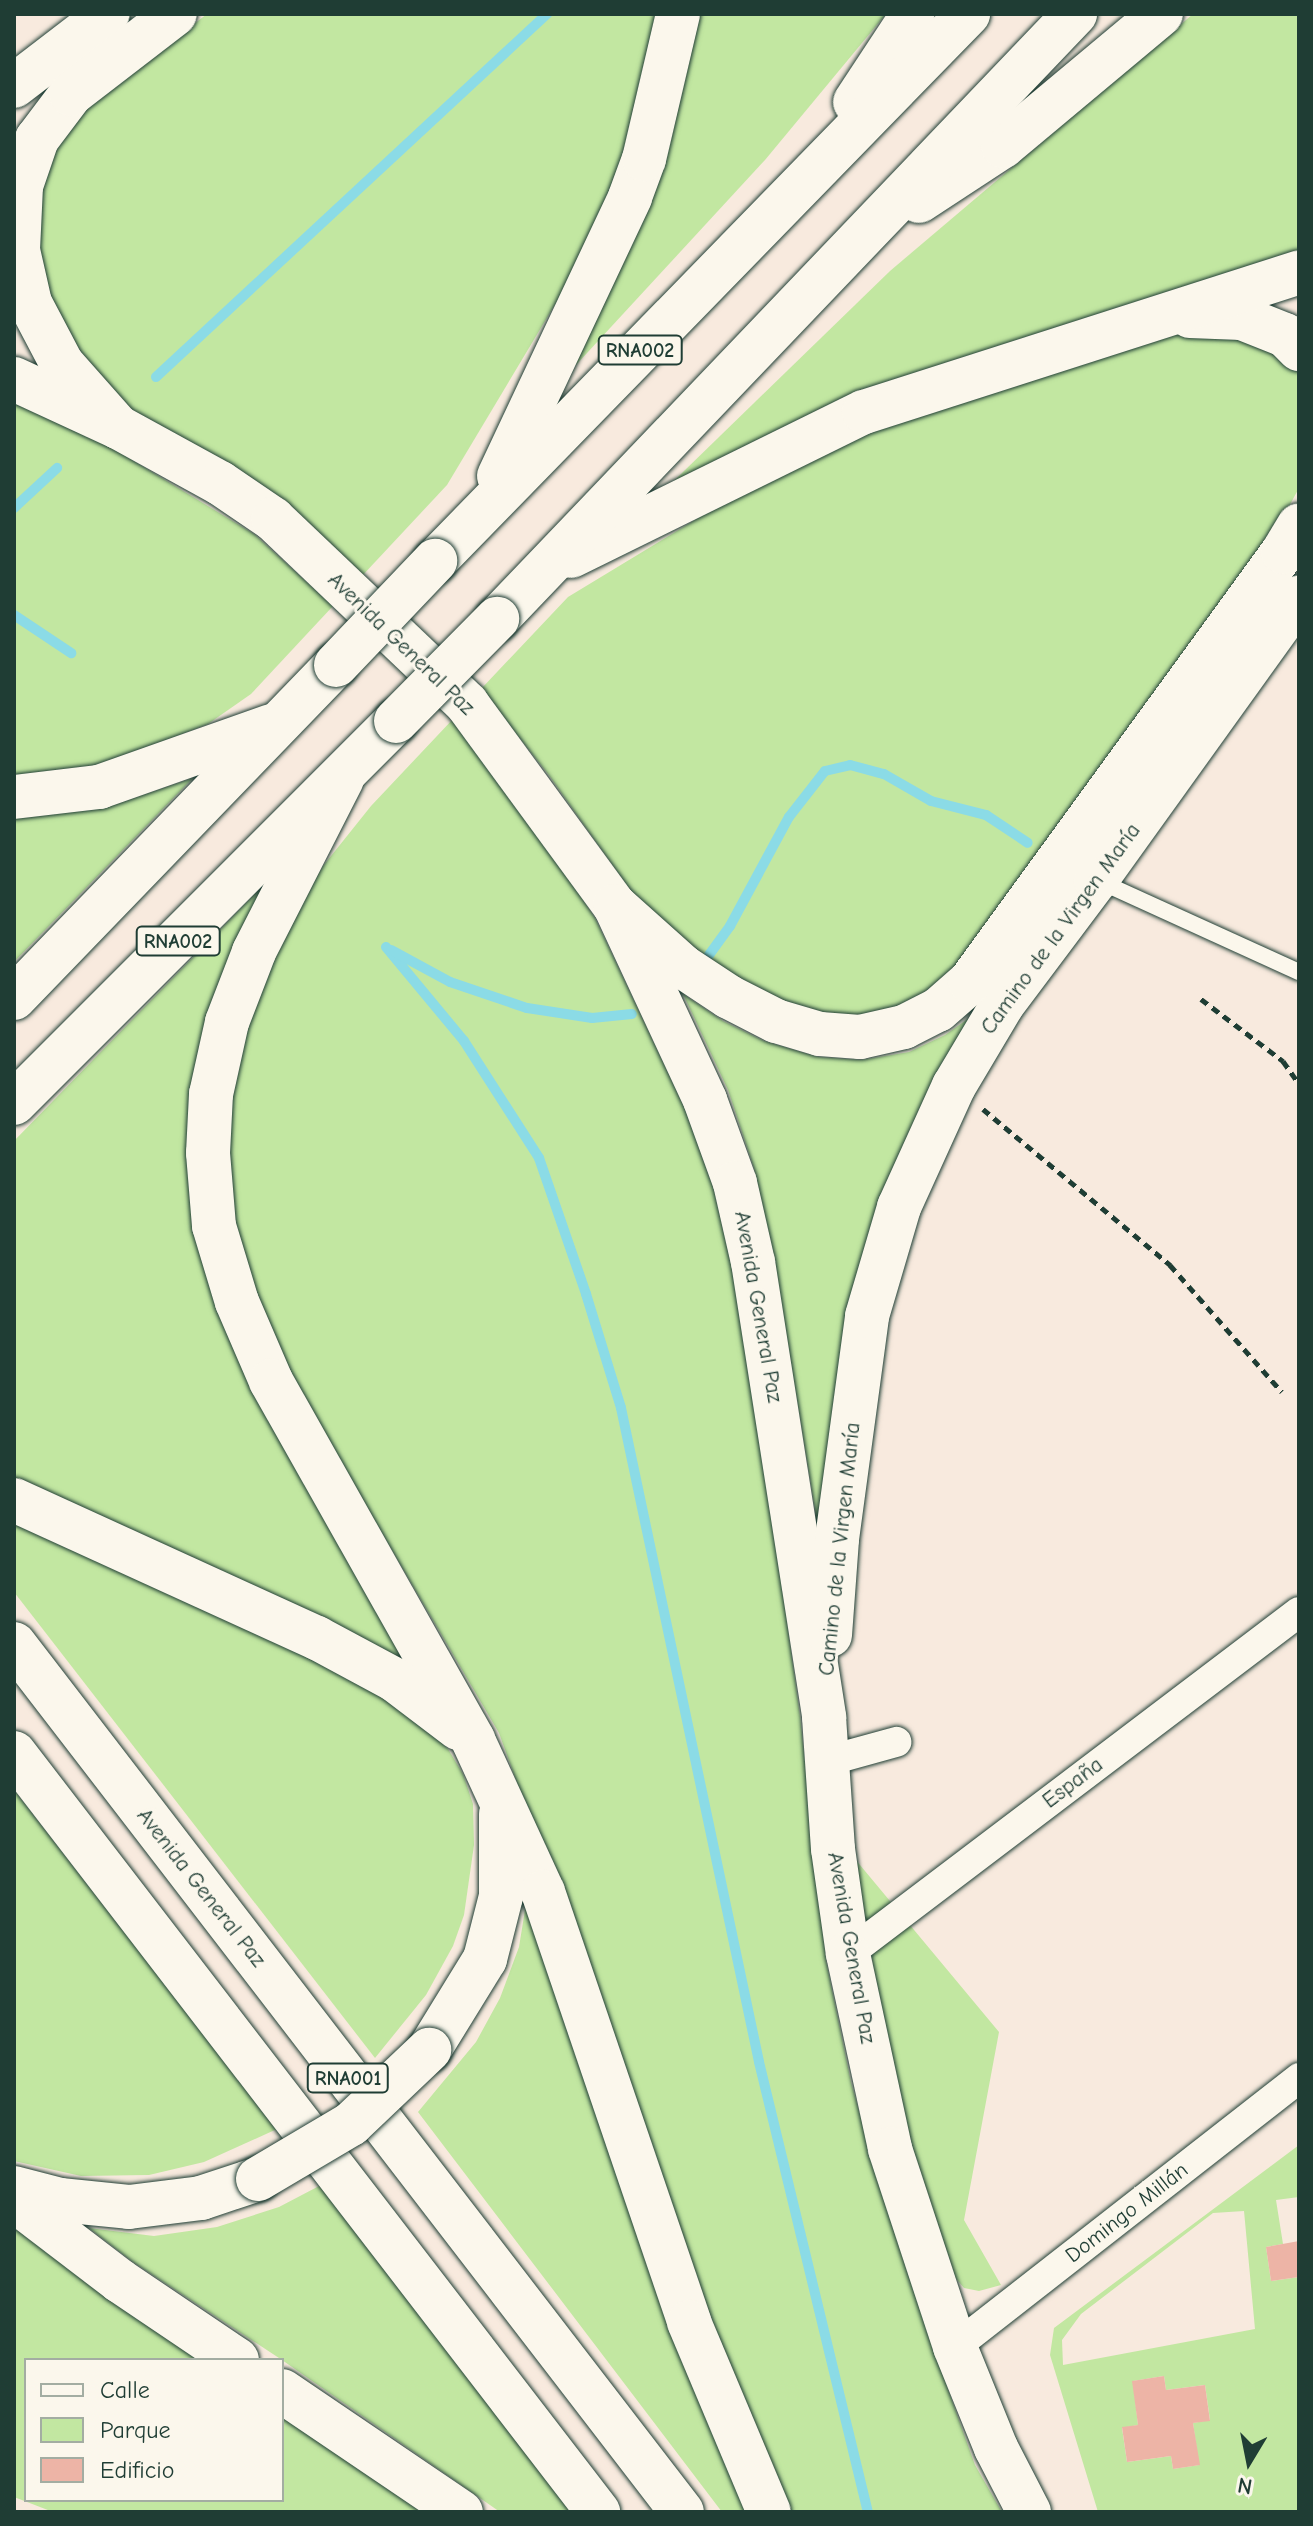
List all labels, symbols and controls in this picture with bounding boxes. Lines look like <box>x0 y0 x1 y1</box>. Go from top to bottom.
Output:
road number: RNA002 <box>596 334 684 366</box>
street label: Avenida General Paz <box>322 567 480 721</box>
street label: Camino de la Virgen María <box>975 818 1147 1040</box>
road number: RNA002 <box>134 925 222 957</box>
street label: Avenida General Paz <box>728 1209 788 1405</box>
street label: Camino de la Virgen María <box>814 1421 866 1677</box>
street label: España <box>1038 1752 1108 1814</box>
street label: Avenida General Paz <box>131 1803 271 1973</box>
street label: Avenida General Paz <box>821 1850 881 2046</box>
road number: RNA001 <box>306 2062 390 2094</box>
street label: Domingo Millán <box>1061 2157 1193 2269</box>
legend <box>24 2358 284 2502</box>
text: Calle <box>100 2376 150 2404</box>
text: Parque <box>100 2416 171 2444</box>
north arrow <box>1209 2422 1289 2502</box>
text: Edificio <box>100 2456 175 2484</box>
text: N <box>1236 2472 1254 2500</box>

